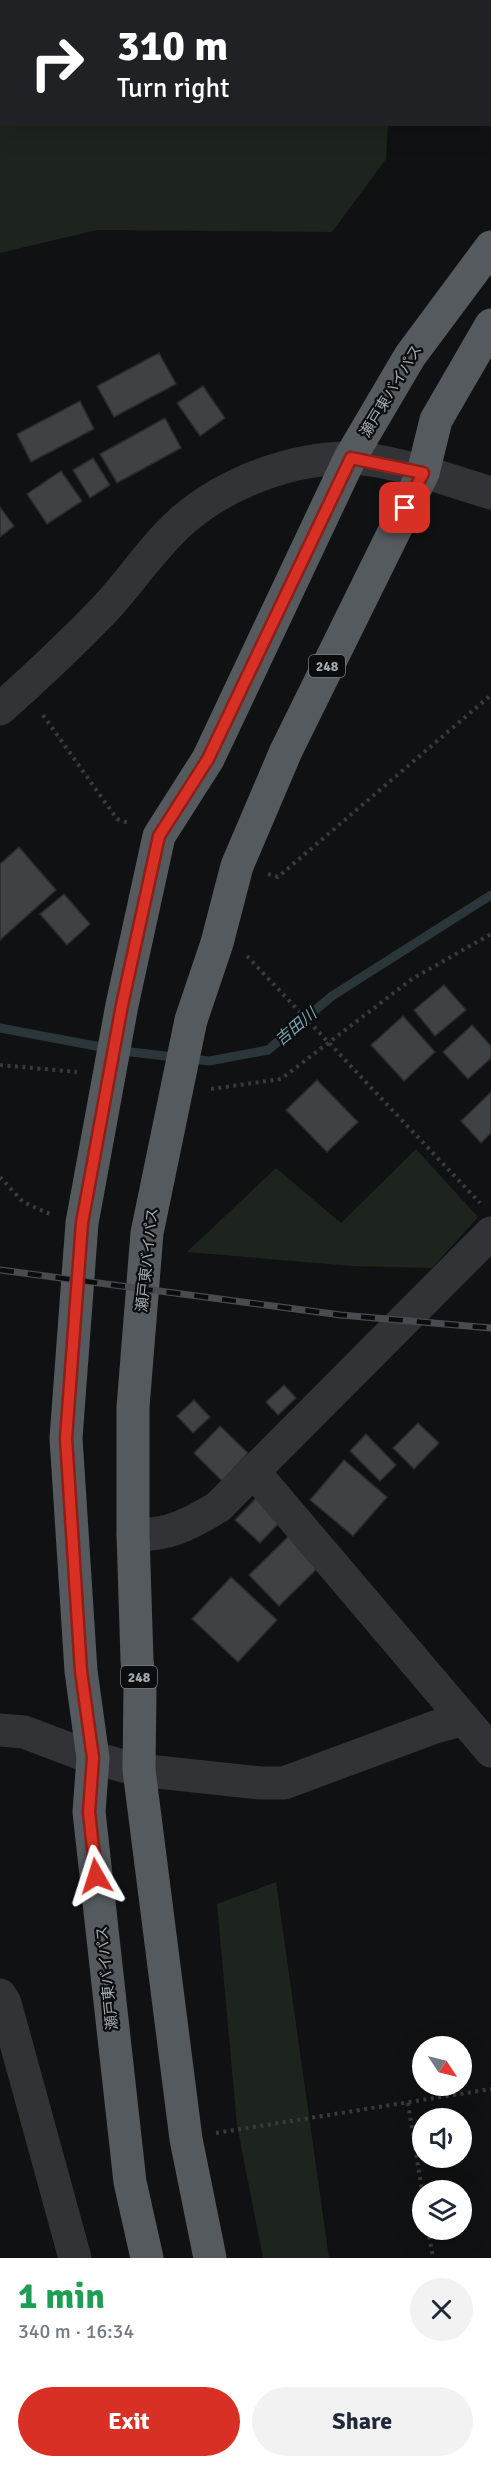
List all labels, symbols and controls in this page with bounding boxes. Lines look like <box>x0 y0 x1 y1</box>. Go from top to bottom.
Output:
text: 310 m <box>117 21 228 72</box>
icon: right <box>18 24 96 102</box>
text: Turn right <box>117 72 230 105</box>
street label: 瀬戸東バイパス <box>356 341 426 441</box>
pin <box>379 482 430 533</box>
icon: arrive <box>388 491 421 524</box>
road number: 248 <box>309 655 345 677</box>
water label: 吉田川 <box>271 1003 322 1050</box>
street label: 瀬戸東バイパス <box>133 1207 161 1313</box>
road number: 248 <box>121 1666 157 1688</box>
position arrow <box>64 1844 128 1908</box>
street label: 瀬戸東バイパス <box>93 1925 121 2031</box>
north arrow <box>412 2036 472 2096</box>
map controls <box>412 2036 472 2240</box>
button: sound <box>412 2108 472 2168</box>
button: layers <box>412 2180 472 2240</box>
text: 1 min <box>18 2274 105 2319</box>
button: close <box>410 2278 473 2341</box>
text: 340 m · 16:34 <box>18 2319 134 2344</box>
button: Exit <box>18 2387 240 2456</box>
button: Share <box>252 2387 473 2456</box>

